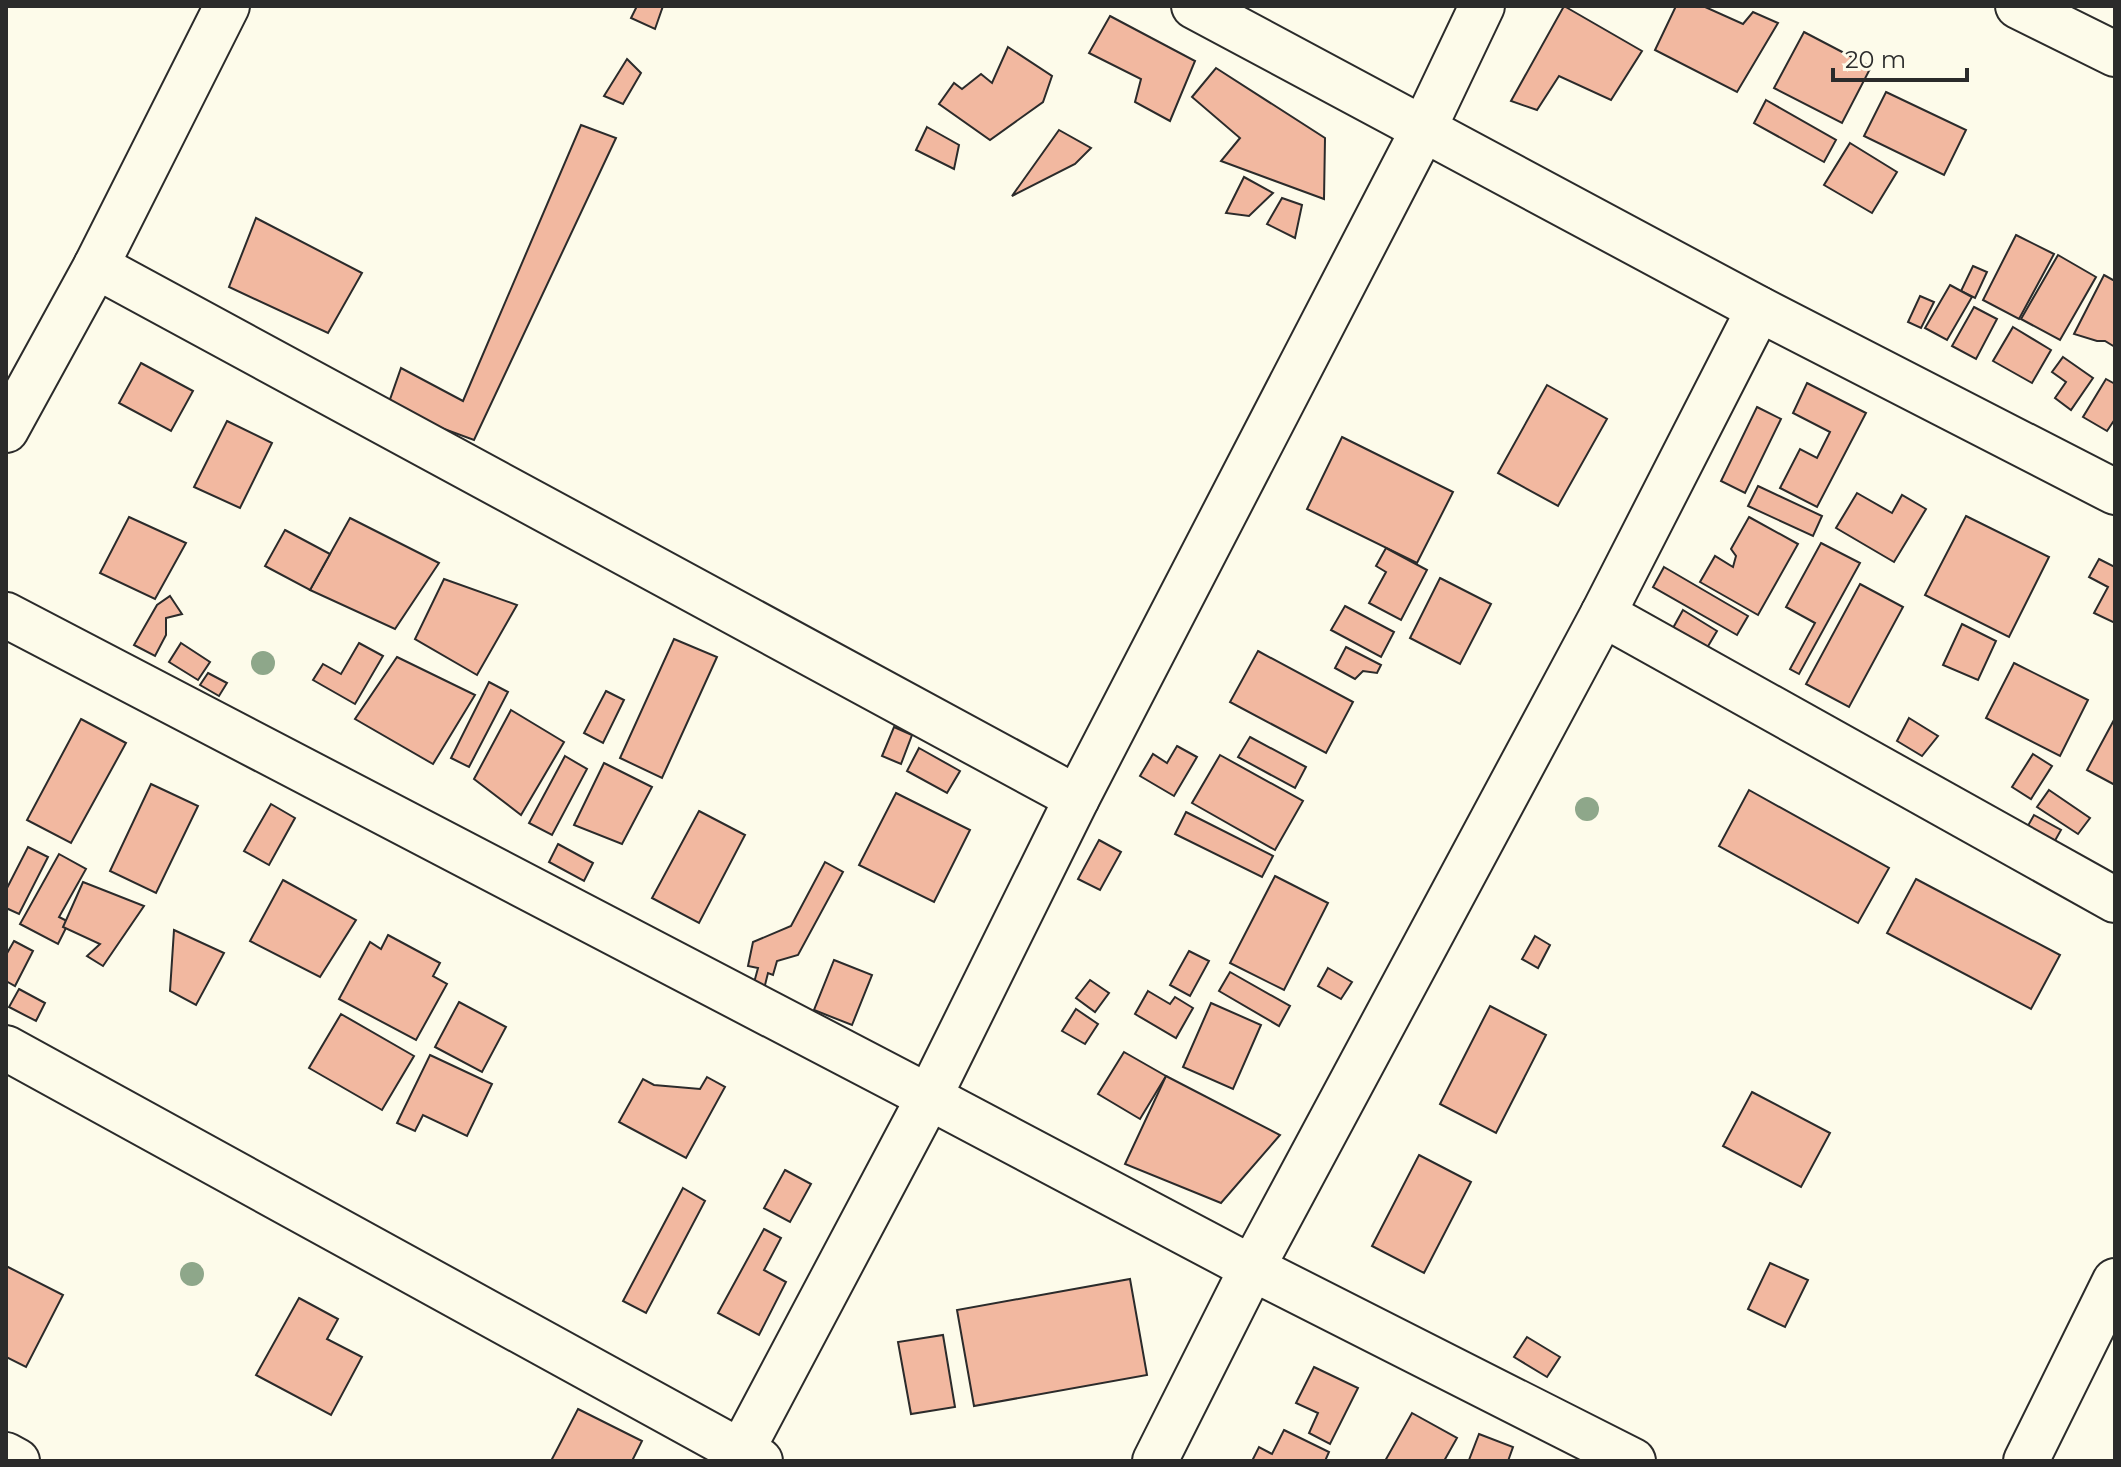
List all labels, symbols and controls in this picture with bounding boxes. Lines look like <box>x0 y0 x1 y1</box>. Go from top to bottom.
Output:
scale bar <box>1833 32 1967 82</box>
text: 20 m <box>1845 45 1906 74</box>

